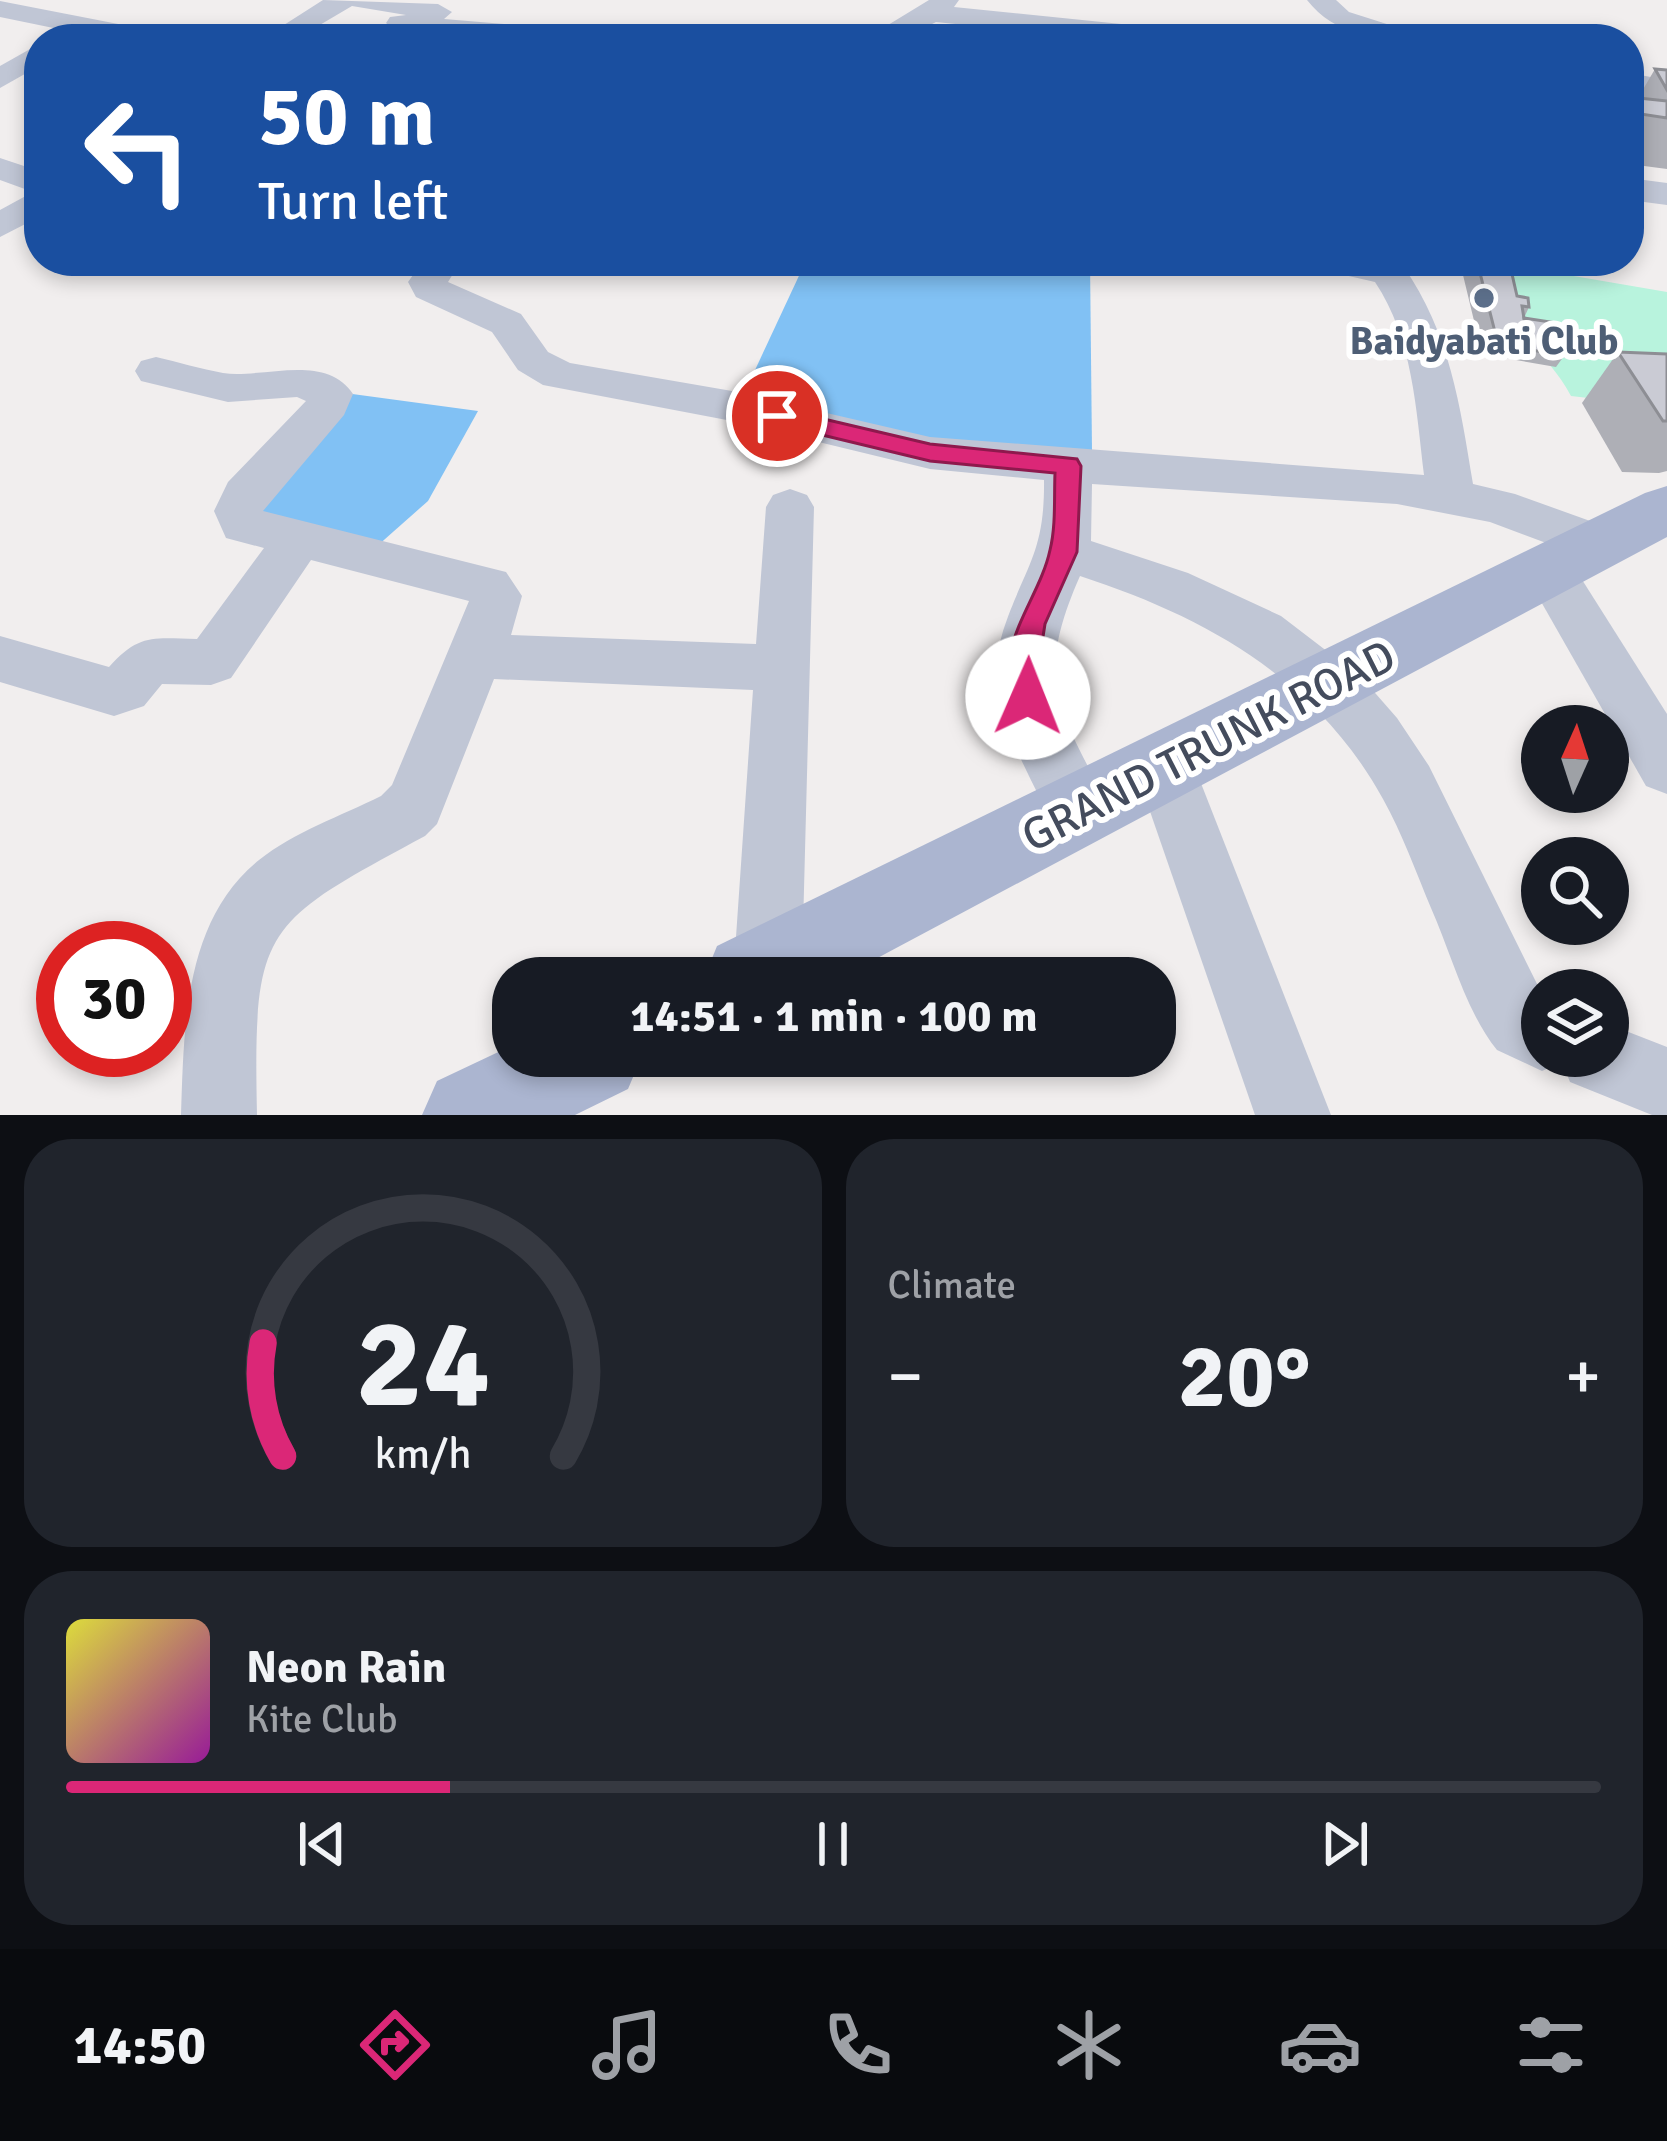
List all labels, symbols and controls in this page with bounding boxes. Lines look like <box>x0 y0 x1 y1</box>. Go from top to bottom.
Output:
text: 50 m <box>258 65 435 169</box>
icon: left <box>60 72 216 228</box>
text: Turn left <box>258 168 448 235</box>
marker: Baidyabati Club <box>1471 285 1497 311</box>
place label: Baidyabati Club <box>1350 317 1618 365</box>
pin <box>726 365 828 467</box>
icon: arrive <box>744 383 810 449</box>
street label: GRAND TRUNK ROAD <box>1013 629 1404 864</box>
position arrow <box>965 634 1091 760</box>
north arrow <box>1521 705 1629 813</box>
map controls <box>1521 705 1629 1077</box>
button: search <box>1521 837 1629 945</box>
speed limit sign: 30 <box>36 921 192 1077</box>
button: layers <box>1521 969 1629 1077</box>
text: 14:51 · 1 min · 100 m <box>630 989 1038 1044</box>
text: Climate <box>888 1261 1016 1309</box>
text: 24 <box>355 1288 490 1441</box>
text: 20° <box>1178 1321 1311 1432</box>
text: − <box>888 1336 923 1417</box>
text: + <box>1565 1336 1601 1417</box>
text: km/h <box>374 1428 471 1481</box>
text: Neon Rain <box>246 1640 446 1695</box>
text: Kite Club <box>246 1695 397 1743</box>
icon: previous <box>289 1811 355 1877</box>
icon: pause <box>800 1811 866 1877</box>
icon: next <box>1312 1811 1378 1877</box>
icon: directions <box>353 2003 437 2087</box>
icon: music <box>585 2003 669 2087</box>
icon: phone <box>816 2003 900 2087</box>
icon: climate <box>1047 2003 1131 2087</box>
icon: car <box>1278 2003 1362 2087</box>
icon: filters <box>1509 2003 1593 2087</box>
text: 14:50 <box>74 2012 206 2079</box>

